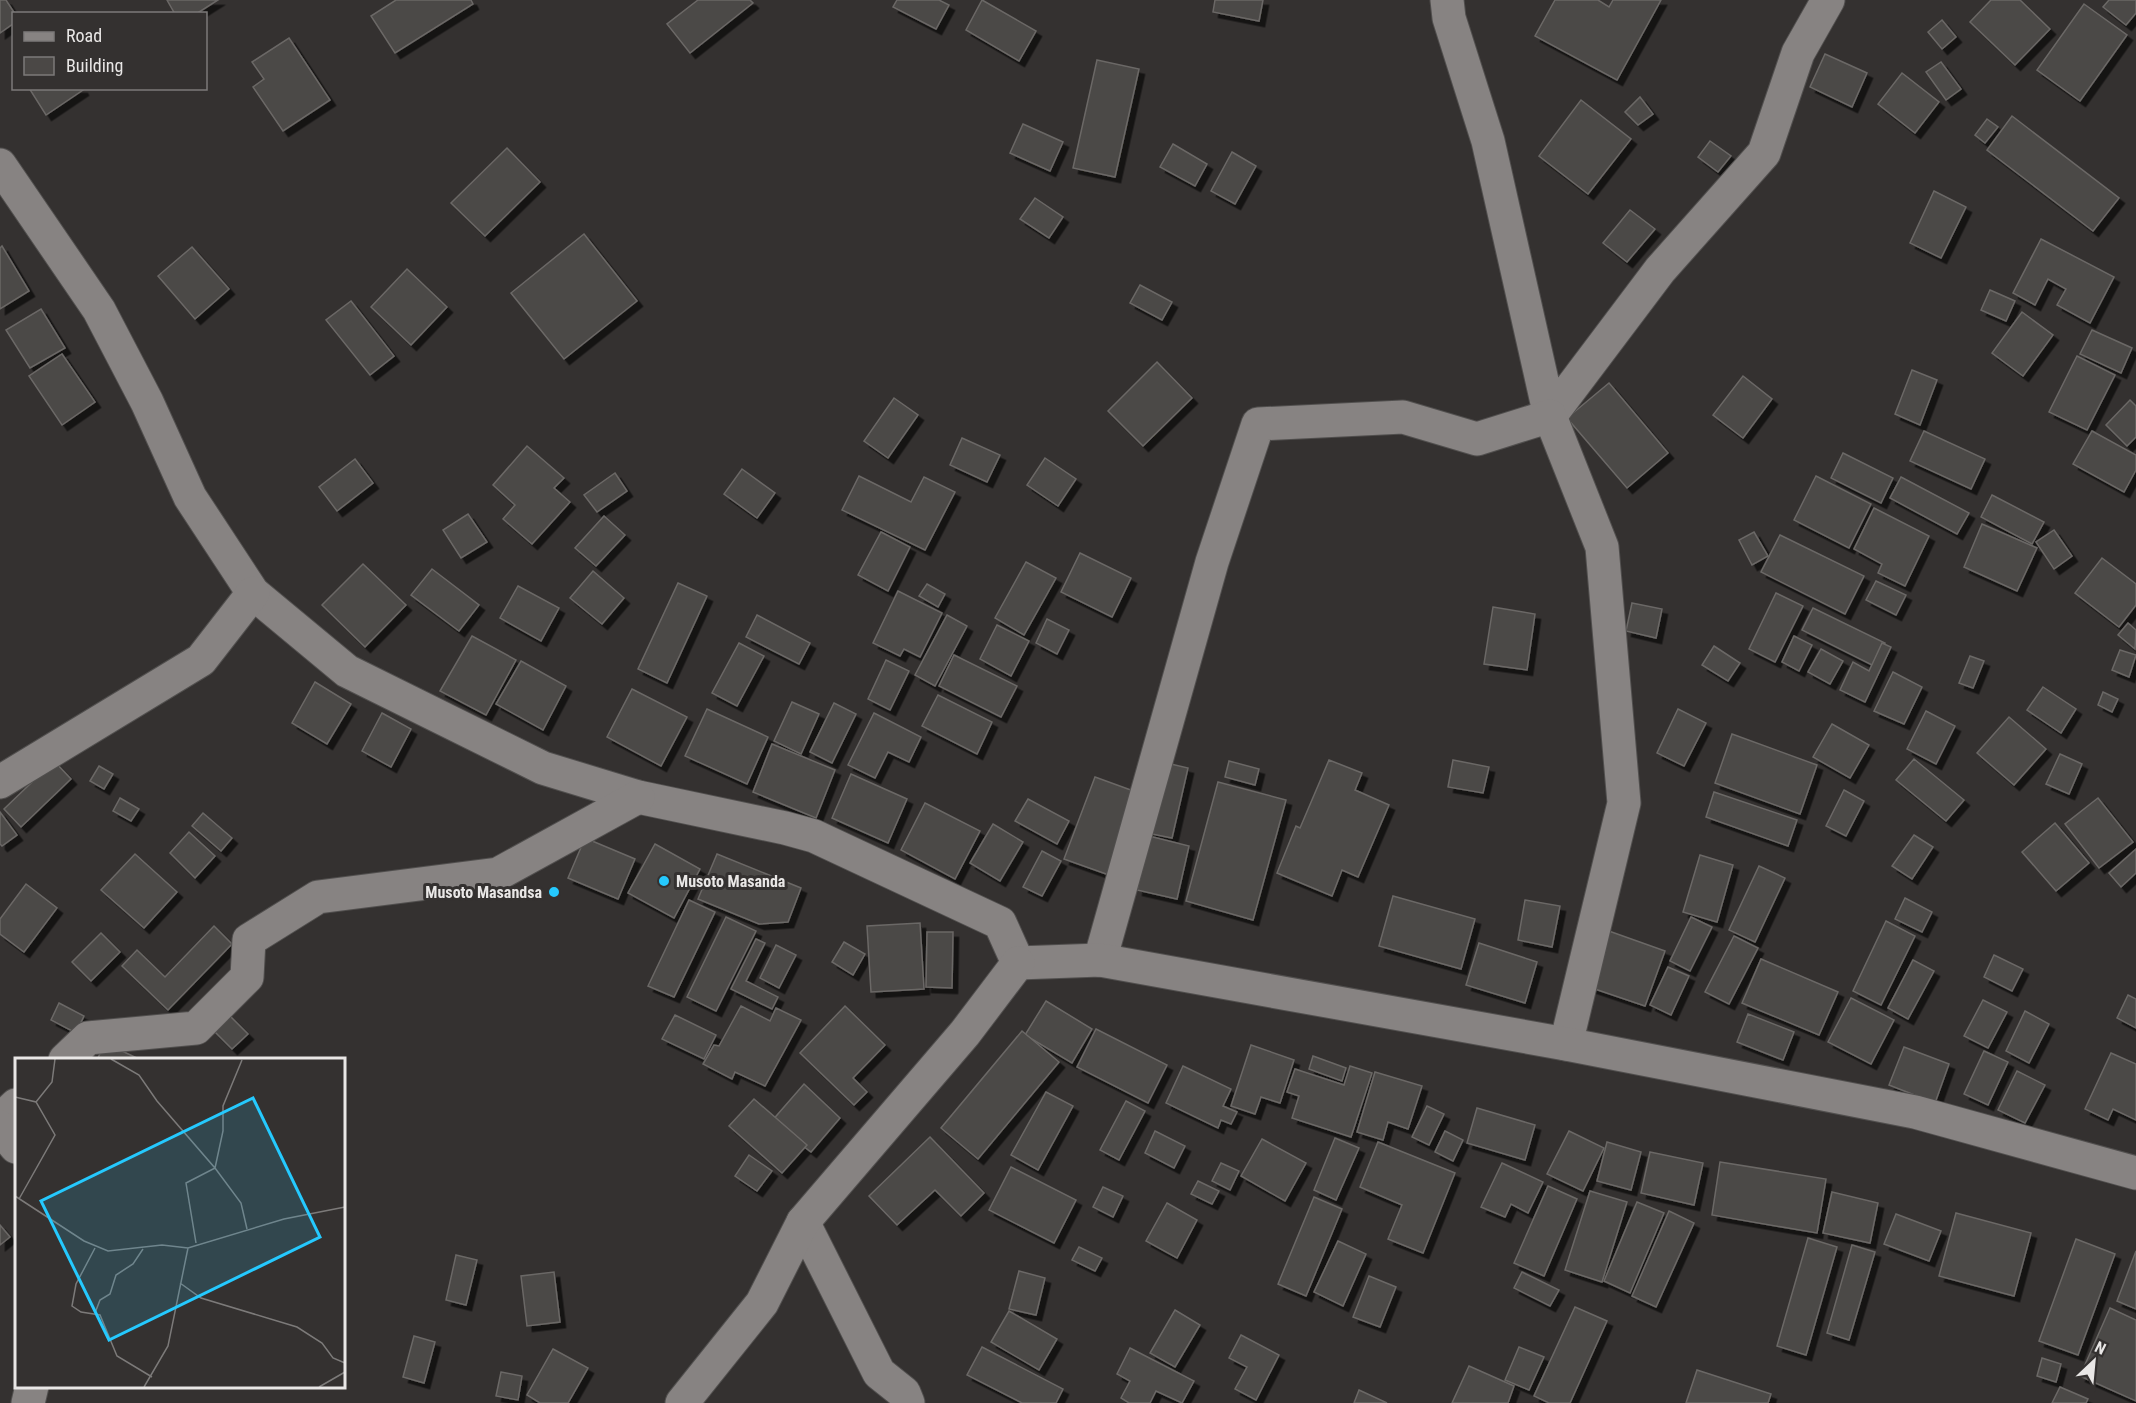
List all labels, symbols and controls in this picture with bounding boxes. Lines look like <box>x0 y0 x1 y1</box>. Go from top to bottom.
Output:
legend <box>12 12 207 90</box>
text: Road <box>66 25 102 46</box>
text: Building <box>66 55 123 76</box>
place label: Musoto Masanda <box>676 872 786 891</box>
marker: Musoto Masanda <box>657 874 671 888</box>
place label: Musoto Masandsa <box>425 883 542 902</box>
marker: Musoto Masandsa <box>547 885 561 899</box>
inset map <box>15 1058 345 1388</box>
north arrow <box>2064 1331 2124 1391</box>
text: N <box>2092 1337 2109 1359</box>

